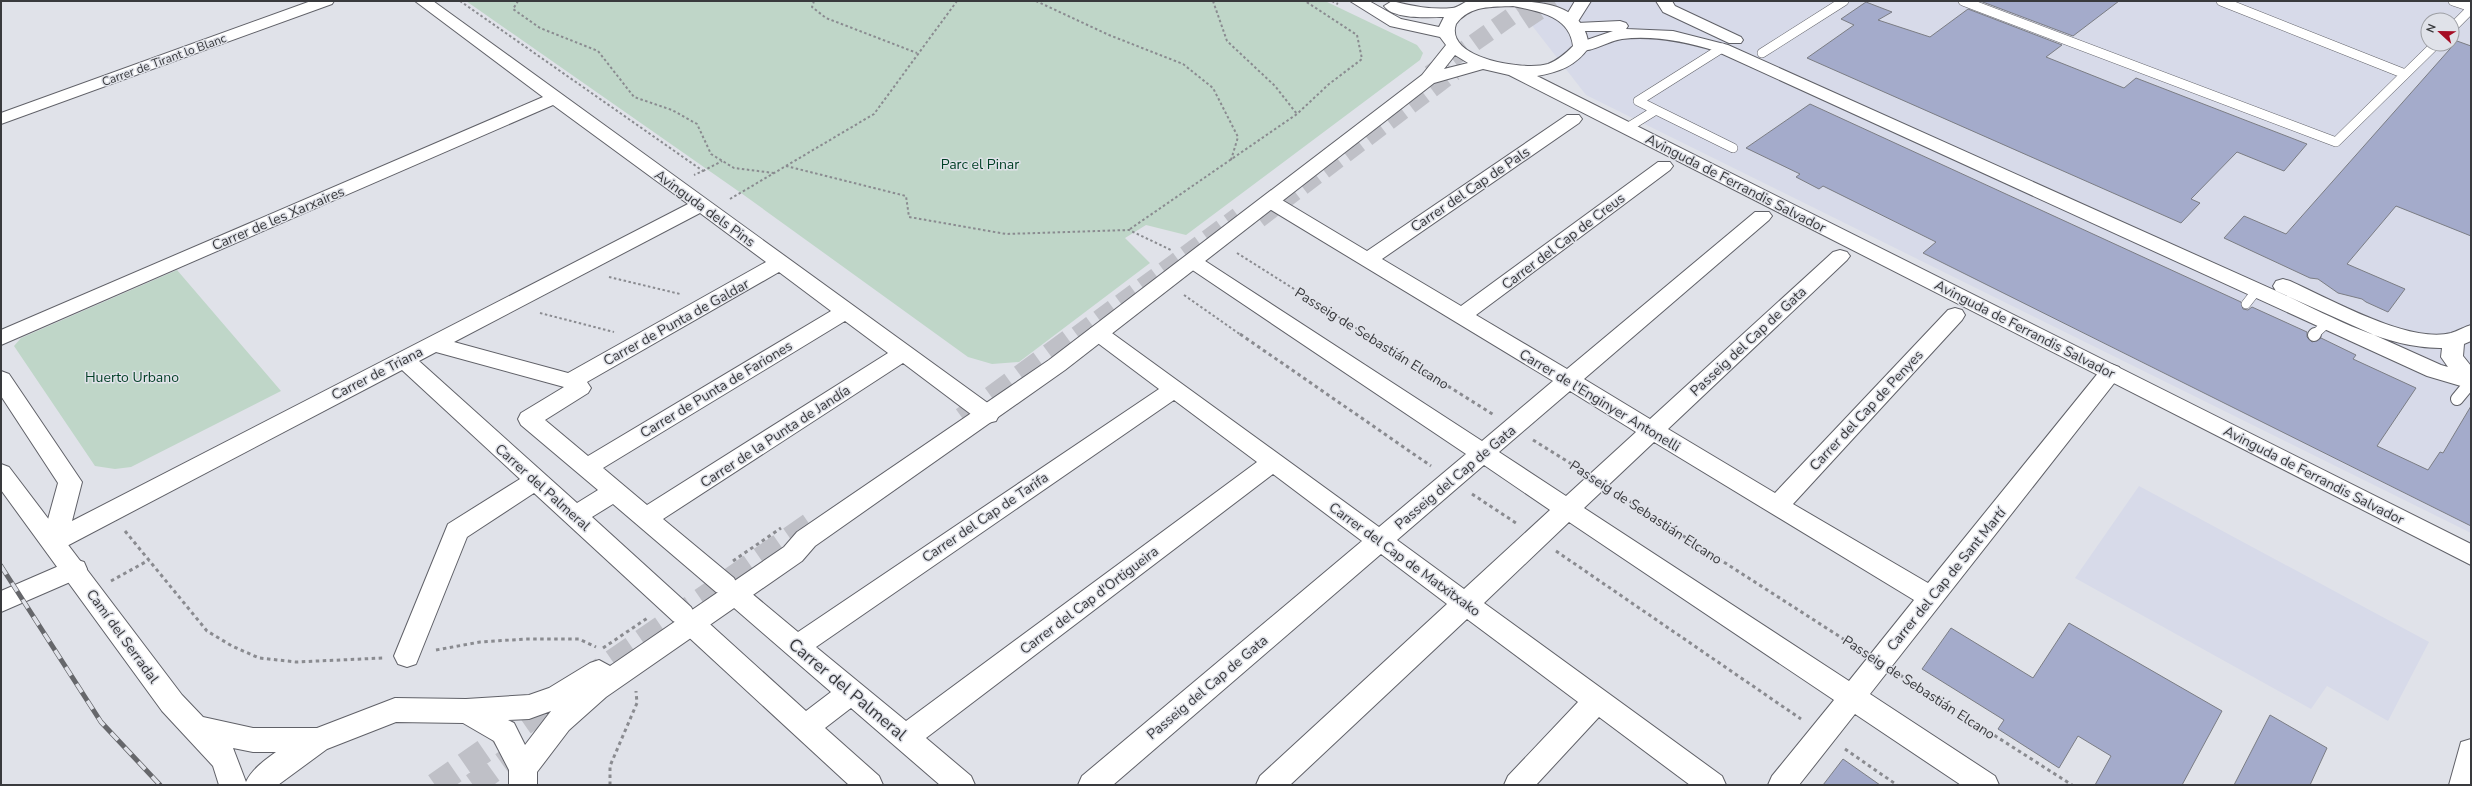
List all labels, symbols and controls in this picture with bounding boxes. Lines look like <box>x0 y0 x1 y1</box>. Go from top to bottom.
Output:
north arrow <box>2420 12 2460 52</box>
text: N <box>2423 22 2440 35</box>
street label: Carrer de Tirant lo Blanc <box>100 30 229 90</box>
street label: Avinguda de Ferrandis Salvador <box>1642 130 1829 237</box>
street label: Carrer del Cap de Pals <box>1407 142 1534 237</box>
park label: Parc el Pinar <box>941 155 1019 174</box>
street label: Avinguda dels Pins <box>650 165 759 252</box>
street label: Carrer de les Xarxaires <box>209 182 348 255</box>
street label: Carrer del Cap de Creus <box>1498 189 1629 294</box>
street label: Carrer de Punta de Galdar <box>600 274 752 370</box>
street label: Avinguda de Ferrandis Salvador <box>1931 276 2118 383</box>
street label: Passeig del Cap de Gata <box>1686 282 1811 400</box>
street label: Passeig de Sebastián Elcano <box>1291 283 1453 394</box>
street label: Carrer de Punta de Fariones <box>637 336 796 443</box>
street label: Carrer de Triana <box>328 342 426 405</box>
street label: Carrer de l'Enginyer Antonelli <box>1516 345 1684 456</box>
street label: Carrer del Cap de Penyes <box>1805 346 1928 475</box>
park label: Huerto Urbano <box>85 368 179 387</box>
street label: Carrer de la Punta de Jandía <box>697 381 854 492</box>
street label: Passeig del Cap de Gata <box>1391 421 1520 534</box>
street label: Avinguda de Ferrandis Salvador <box>2220 422 2407 529</box>
street label: Carrer del Palmeral <box>491 439 595 536</box>
street label: Passeig de Sebastián Elcano <box>1566 456 1726 569</box>
street label: Carrer del Cap de Tarifa <box>918 468 1052 567</box>
street label: Carrer del Cap de Matxitxako <box>1325 498 1484 621</box>
street label: Carrer del Cap de Sant Martí <box>1883 503 2011 655</box>
street label: Carrer del Cap d'Ortigueira <box>1016 542 1162 659</box>
street label: Camí del Serradal <box>82 585 164 688</box>
street label: Passeig del Cap de Gata <box>1143 631 1272 744</box>
street label: Passeig de Sebastián Elcano <box>1839 631 1999 744</box>
street label: Carrer del Palmeral <box>784 633 912 746</box>

